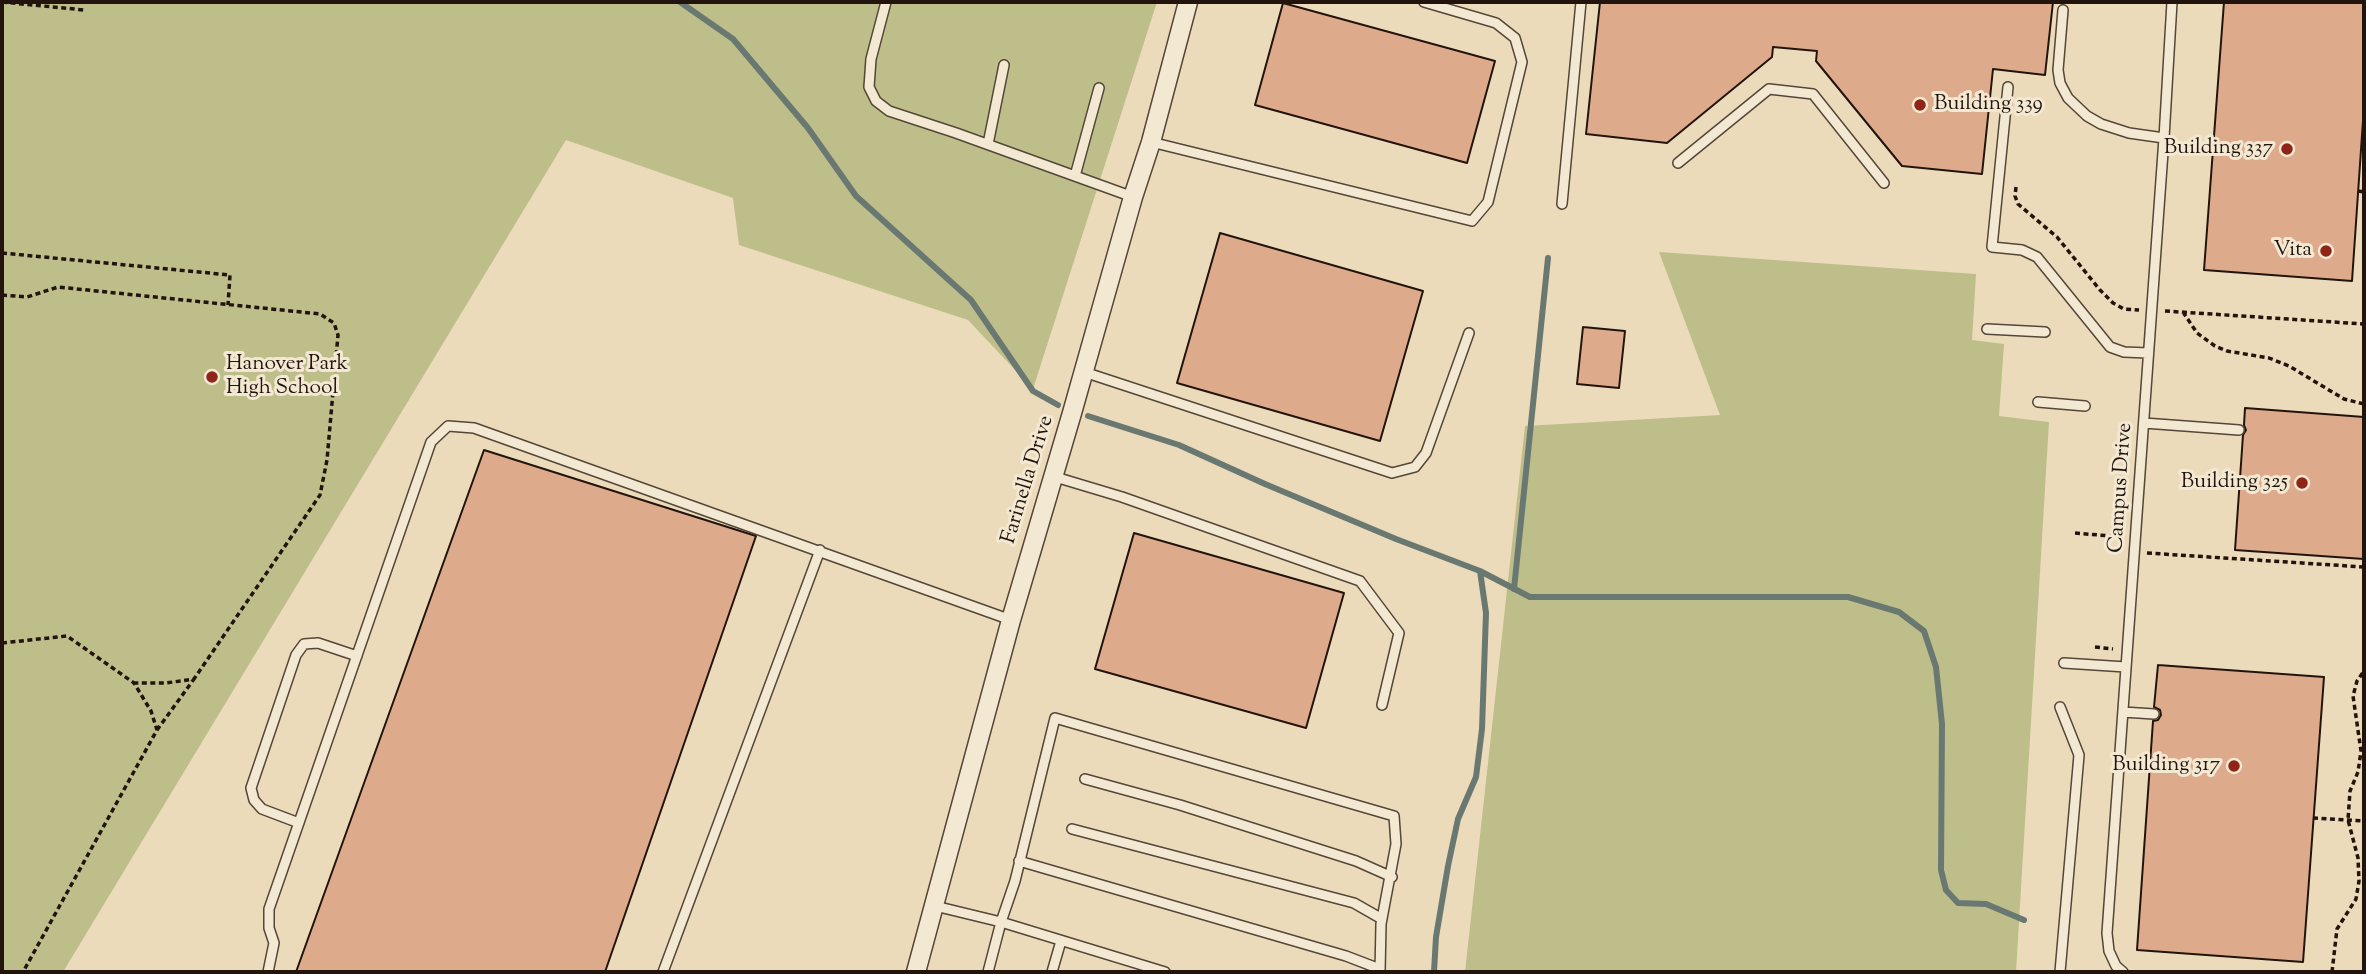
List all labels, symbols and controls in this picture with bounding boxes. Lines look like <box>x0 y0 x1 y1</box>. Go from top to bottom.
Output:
place label: Building 339 <box>1934 92 2043 118</box>
marker: Building 339 <box>1912 97 1928 113</box>
place label: Building 337 <box>2164 136 2273 162</box>
marker: Building 337 <box>2279 141 2295 157</box>
place label: Vita <box>2274 238 2312 264</box>
marker: Vita <box>2318 243 2334 259</box>
place label: Hanover Park High School <box>226 352 348 402</box>
marker: Hanover Park High School <box>204 369 220 385</box>
street label: Farinella Drive <box>998 413 1060 547</box>
street label: Campus Drive <box>2105 422 2139 554</box>
place label: Building 325 <box>2181 470 2288 496</box>
marker: Building 325 <box>2294 475 2310 491</box>
place label: Building 317 <box>2112 753 2220 779</box>
marker: Building 317 <box>2226 758 2242 774</box>

